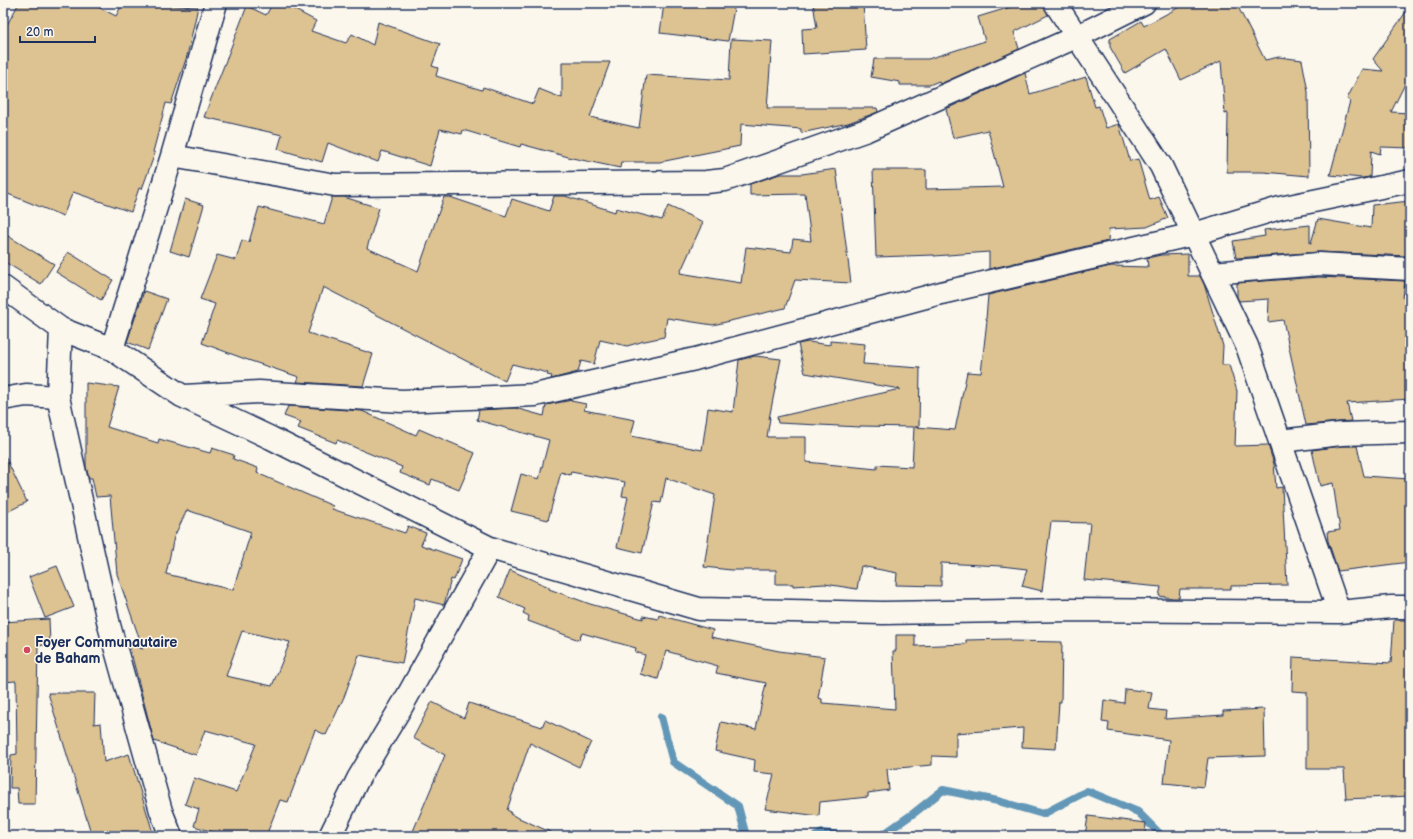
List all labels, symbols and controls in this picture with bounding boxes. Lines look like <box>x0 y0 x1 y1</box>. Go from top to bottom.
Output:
scale bar <box>20 18 95 44</box>
text: 20 m <box>26 25 53 40</box>
place label: Foyer Communautaire de Baham <box>35 634 177 667</box>
marker: Foyer Communautaire de Baham <box>22 645 32 655</box>

